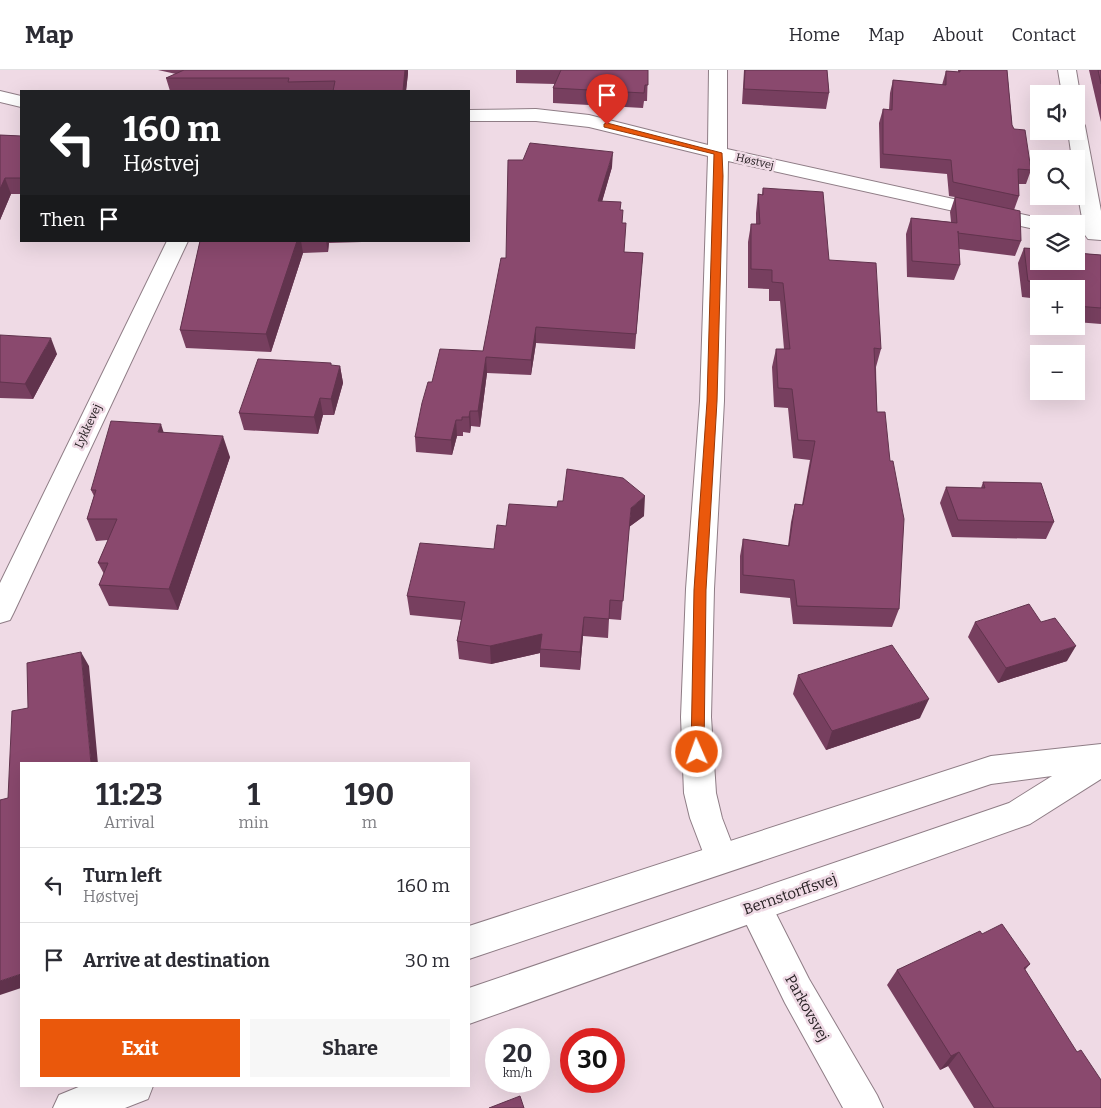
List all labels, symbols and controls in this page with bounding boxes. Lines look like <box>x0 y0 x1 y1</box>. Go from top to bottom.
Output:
text: Map <box>25 21 74 49</box>
text: Home <box>789 24 840 46</box>
text: Map <box>868 24 904 46</box>
text: About <box>932 24 983 46</box>
text: Contact <box>1011 24 1076 46</box>
pin <box>586 74 628 125</box>
icon: arrive <box>593 81 621 109</box>
map controls <box>1030 85 1085 400</box>
button: sound <box>1030 85 1085 140</box>
text: 160 m <box>123 108 221 150</box>
icon: left <box>40 110 105 175</box>
text: Høstvej <box>123 150 200 177</box>
button: search <box>1030 150 1085 205</box>
street label: Høstvej <box>735 151 775 172</box>
icon: arrive <box>95 205 123 233</box>
text: Then <box>40 208 85 231</box>
button: layers <box>1030 215 1085 270</box>
button: + <box>1030 280 1085 335</box>
button: − <box>1030 345 1085 400</box>
street label: Lykkevej <box>72 402 104 450</box>
position arrow <box>670 725 722 777</box>
text: 11:23 <box>96 777 163 813</box>
text: 1 <box>247 777 260 813</box>
text: 190 <box>344 777 394 813</box>
text: Arrival <box>104 813 155 832</box>
text: min <box>239 813 269 832</box>
text: m <box>362 813 377 832</box>
text: Turn left <box>83 864 162 887</box>
street label: Bernstorffsvej <box>741 870 839 918</box>
icon: left <box>40 871 68 899</box>
text: 160 m <box>397 874 450 897</box>
text: Høstvej <box>83 887 139 906</box>
icon: arrive <box>40 946 68 974</box>
text: Arrive at destination <box>83 949 270 972</box>
text: 30 m <box>405 949 450 972</box>
street label: Parkovsvej <box>781 971 833 1045</box>
button: Exit <box>40 1019 240 1077</box>
button: Share <box>250 1019 450 1077</box>
speed limit sign: 30 <box>560 1028 625 1093</box>
text: 20 <box>503 1039 532 1069</box>
text: km/h <box>503 1066 532 1080</box>

